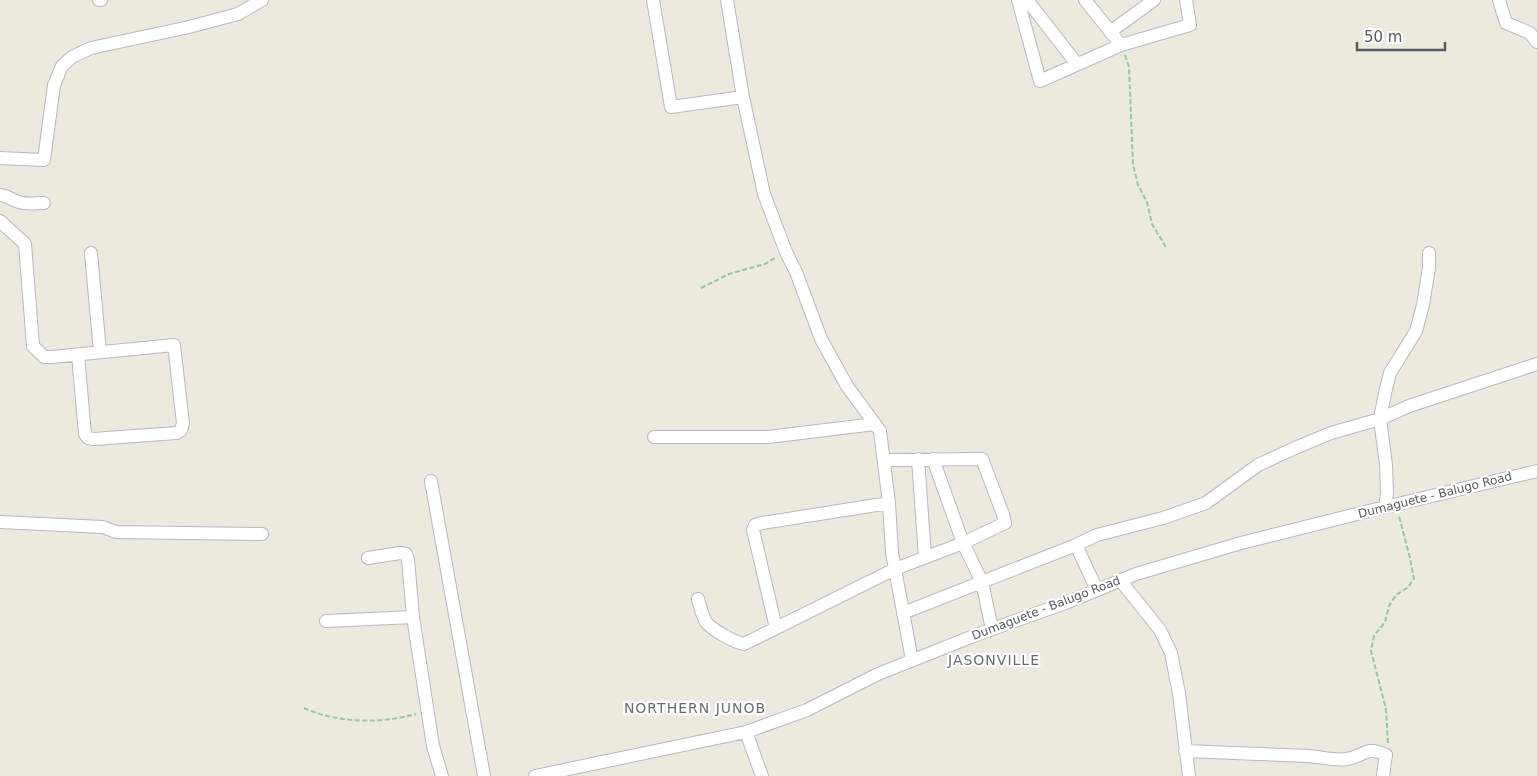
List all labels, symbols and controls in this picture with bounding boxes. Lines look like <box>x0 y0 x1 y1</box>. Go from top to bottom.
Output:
scale bar <box>1357 20 1444 52</box>
text: 50 m <box>1364 28 1402 46</box>
street label: Dumaguete - Balugo Road <box>1357 469 1513 521</box>
street label: Dumaguete - Balugo Road <box>970 573 1122 643</box>
district label: JASONVILLE <box>947 652 1040 668</box>
district label: NORTHERN JUNOB <box>624 700 766 716</box>

